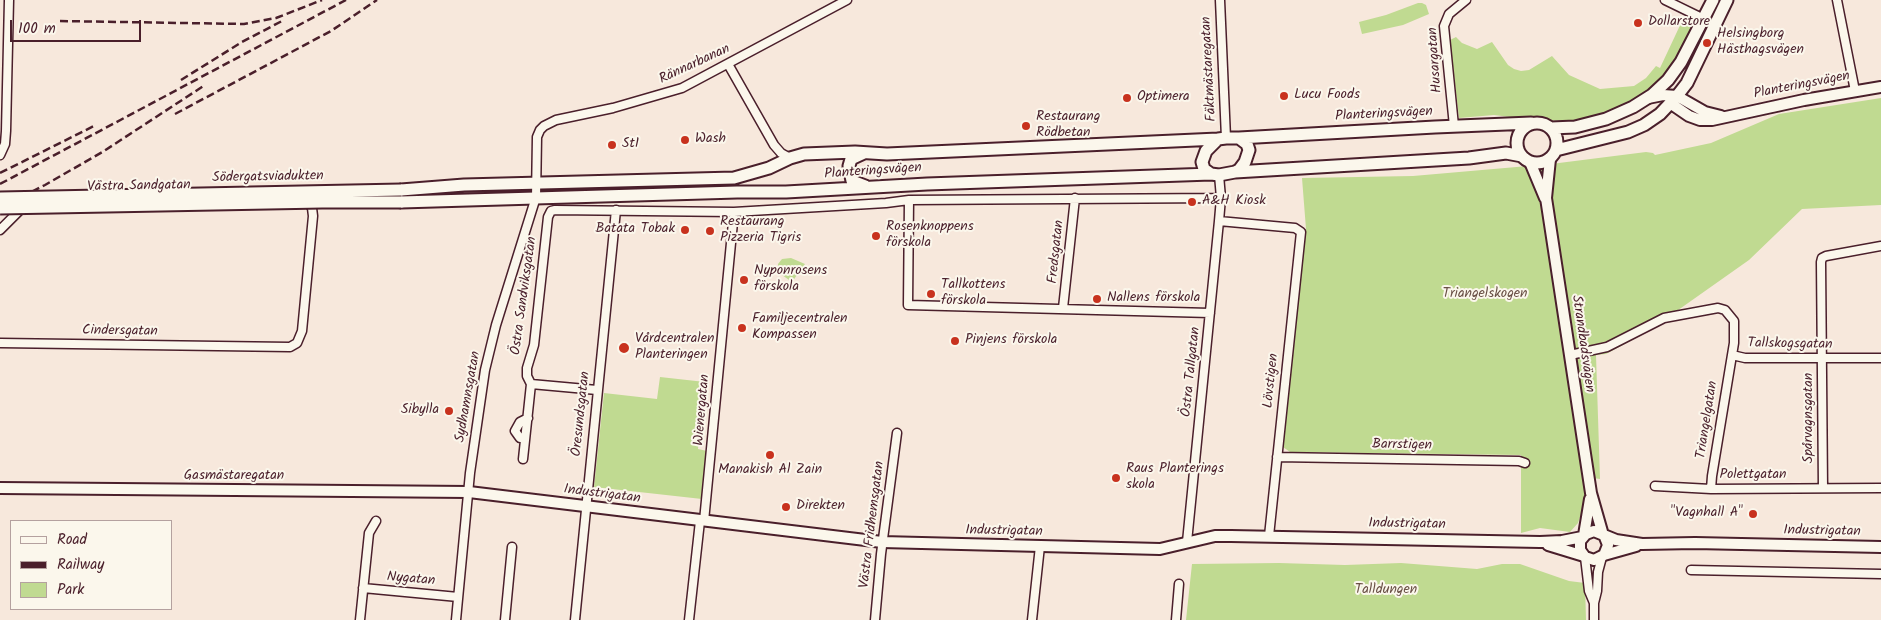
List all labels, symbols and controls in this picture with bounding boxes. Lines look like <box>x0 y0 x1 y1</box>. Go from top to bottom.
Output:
scale bar <box>12 10 144 42</box>
place label: Dollarstore <box>1648 15 1710 31</box>
street label: Fäktmästaregatan <box>1199 16 1221 122</box>
text: 100 m <box>18 17 56 41</box>
marker: Dollarstore <box>1632 17 1644 29</box>
street label: Husargatan <box>1425 27 1447 93</box>
place label: Helsingborg Hästhagsvägen <box>1717 27 1804 59</box>
marker: Helsingborg Hästhagsvägen <box>1701 37 1713 49</box>
street label: Rännarbanan <box>657 41 733 89</box>
street label: Planteringsvägen <box>1752 68 1852 104</box>
place label: Lucu Foods <box>1294 88 1360 104</box>
place label: Optimera <box>1137 90 1190 106</box>
marker: Lucu Foods <box>1278 90 1290 102</box>
marker: Optimera <box>1121 92 1133 104</box>
street label: Planteringsvägen <box>1335 104 1433 126</box>
place label: Restaurang Rödbetan <box>1036 110 1100 142</box>
marker: Restaurang Rödbetan <box>1020 120 1032 132</box>
place label: Wash <box>695 132 726 148</box>
marker: Wash <box>679 134 691 146</box>
place label: St1 <box>622 137 639 153</box>
marker: St1 <box>606 139 618 151</box>
street label: Planteringsvägen <box>824 160 922 184</box>
street label: Södergatsviadukten <box>212 169 324 187</box>
street label: Västra Sandgatan <box>87 178 191 196</box>
place label: A&H Kiosk <box>1202 194 1266 210</box>
marker: A&H Kiosk <box>1186 196 1198 208</box>
place label: Restaurang Pizzeria Tigris <box>720 215 801 248</box>
street label: Fredsgatan <box>1045 219 1069 285</box>
place label: Rosenknoppens förskola <box>886 220 974 252</box>
place label: Batata Tobak <box>596 222 675 238</box>
marker: Batata Tobak <box>679 224 691 236</box>
marker: Restaurang Pizzeria Tigris <box>704 225 716 237</box>
marker: Rosenknoppens förskola <box>870 230 882 242</box>
street label: Östra Sandviksgatan <box>508 236 542 356</box>
place label: Nyponrosens förskola <box>754 264 827 296</box>
marker: Nyponrosens förskola <box>738 274 750 286</box>
place label: Tallkottens förskola <box>941 278 1005 310</box>
park label: Triangelskogen <box>1442 287 1528 303</box>
marker: Tallkottens förskola <box>925 288 937 300</box>
place label: Nallens förskola <box>1107 291 1200 307</box>
marker: Nallens förskola <box>1091 293 1103 305</box>
street label: Strandbadsvägen <box>1567 294 1597 394</box>
place label: Familjecentralen Kompassen <box>752 312 847 344</box>
marker: Familjecentralen Kompassen <box>736 322 748 334</box>
street label: Cindersgatan <box>82 323 158 341</box>
street label: Östra Tallgatan <box>1179 326 1205 418</box>
place label: Vårdcentralen Planteringen <box>635 332 714 364</box>
place label: Pinjens förskola <box>965 333 1057 349</box>
marker: Pinjens förskola <box>949 335 961 347</box>
street label: Tallskogsgatan <box>1747 336 1833 354</box>
marker: Vårdcentralen Planteringen <box>617 341 631 355</box>
street label: Sydhamnsgatan <box>453 350 485 444</box>
street label: Lövstigen <box>1261 353 1283 409</box>
street label: Öresundsgatan <box>569 371 595 457</box>
street label: Spårvagnsgatan <box>1802 373 1818 463</box>
street label: Wienergatan <box>692 374 714 446</box>
street label: Triangelgatan <box>1694 380 1722 460</box>
place label: Sibylla <box>401 403 439 419</box>
marker: Sibylla <box>443 405 455 417</box>
street label: Barrstigen <box>1372 437 1432 455</box>
marker: Manakish Al Zain <box>764 449 776 461</box>
street label: Västra Fridhemsgatan <box>857 460 889 590</box>
place label: Raus Planterings skola <box>1126 462 1224 494</box>
place label: Manakish Al Zain <box>718 463 822 479</box>
street label: Polettgatan <box>1719 468 1787 484</box>
street label: Gasmästaregatan <box>184 469 284 485</box>
marker: Raus Planterings skola <box>1110 472 1122 484</box>
street label: Industrigatan <box>562 482 642 508</box>
place label: Direkten <box>796 499 845 515</box>
marker: Direkten <box>780 501 792 513</box>
place label: "Vagnhall A" <box>1671 506 1743 522</box>
marker: "Vagnhall A" <box>1747 508 1759 520</box>
street label: Industrigatan <box>1368 516 1446 534</box>
legend <box>10 520 172 610</box>
street label: Industrigatan <box>965 523 1043 541</box>
street label: Industrigatan <box>1783 523 1861 541</box>
text: Road <box>57 528 87 552</box>
text: Railway <box>57 553 104 577</box>
street label: Nygatan <box>386 570 436 590</box>
text: Park <box>57 578 84 602</box>
park label: Talldungen <box>1355 583 1417 599</box>

